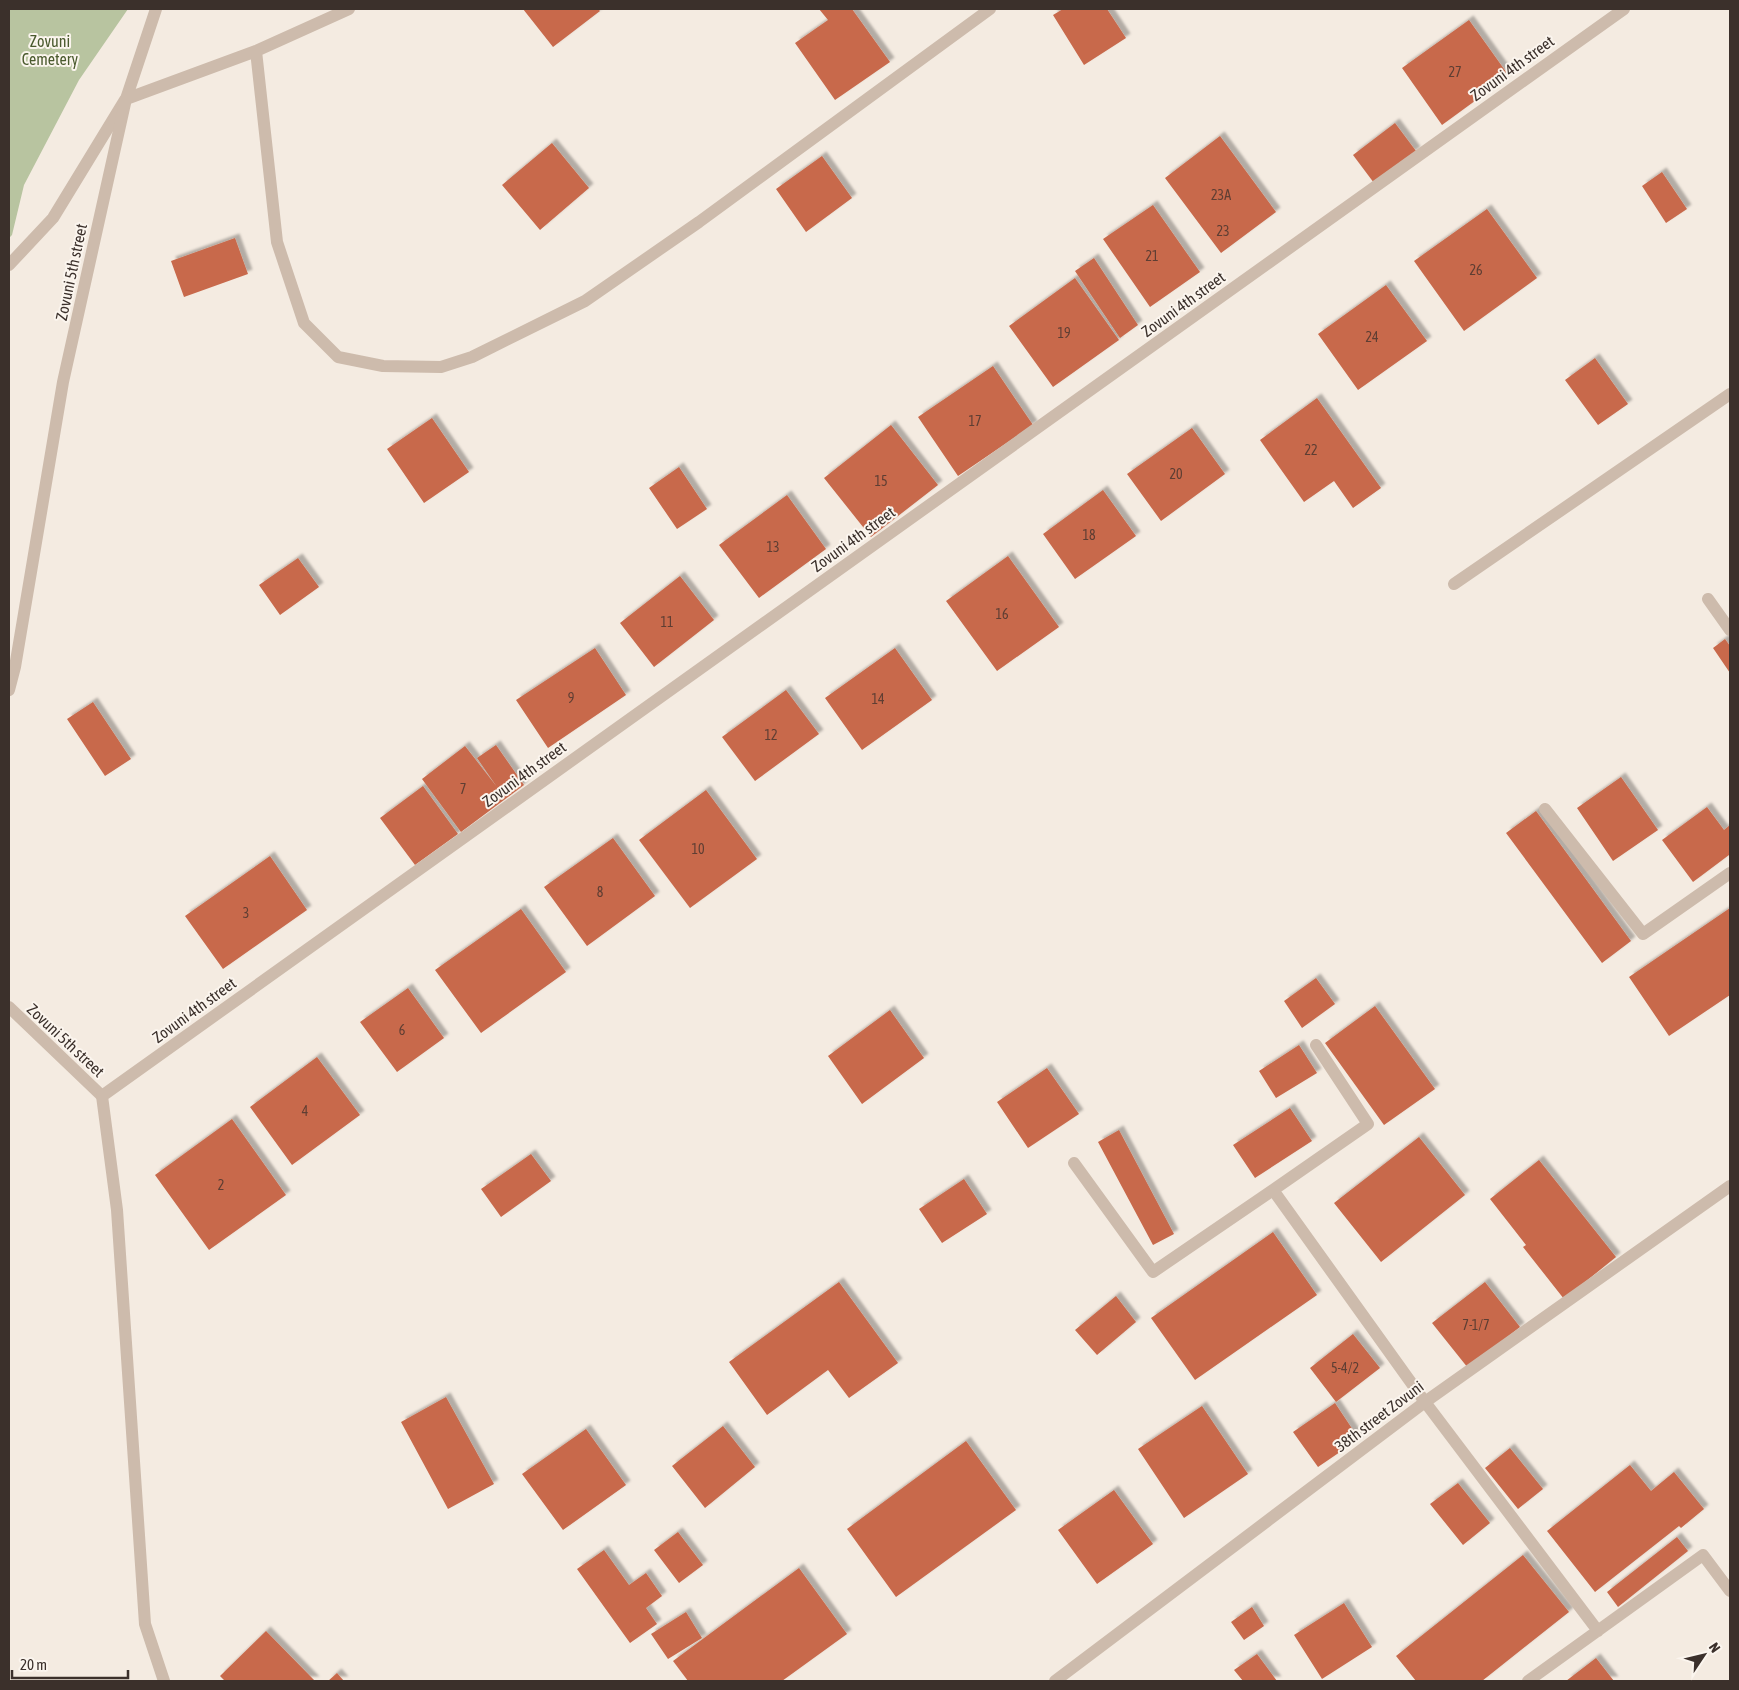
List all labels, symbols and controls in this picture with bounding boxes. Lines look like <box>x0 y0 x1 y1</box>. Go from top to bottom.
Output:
park label: Zovuni Cemetery <box>22 32 79 69</box>
street label: Zovuni 4th street <box>1467 32 1558 104</box>
house number: 27 <box>1448 64 1462 80</box>
house number: 23A <box>1211 187 1231 203</box>
street label: Zovuni 5th street <box>52 222 90 322</box>
house number: 23 <box>1216 223 1230 239</box>
house number: 21 <box>1145 248 1159 264</box>
house number: 26 <box>1469 262 1483 278</box>
street label: Zovuni 4th street <box>1138 268 1229 340</box>
house number: 19 <box>1057 325 1071 341</box>
house number: 24 <box>1365 329 1379 345</box>
house number: 17 <box>968 413 982 429</box>
house number: 22 <box>1304 442 1318 458</box>
house number: 20 <box>1169 466 1183 482</box>
house number: 15 <box>874 473 888 489</box>
street label: Zovuni 4th street <box>808 503 899 575</box>
house number: 18 <box>1082 527 1096 543</box>
house number: 13 <box>766 539 780 555</box>
house number: 16 <box>995 606 1009 622</box>
house number: 11 <box>660 614 674 630</box>
house number: 9 <box>568 690 574 706</box>
house number: 14 <box>871 691 885 707</box>
house number: 12 <box>764 727 778 743</box>
street label: Zovuni 4th street <box>479 738 570 810</box>
house number: 7 <box>460 781 466 797</box>
house number: 10 <box>691 841 705 857</box>
house number: 8 <box>597 884 604 900</box>
house number: 3 <box>243 905 249 921</box>
street label: Zovuni 4th street <box>149 974 240 1046</box>
street label: Zovuni 5th street <box>24 1000 108 1080</box>
house number: 6 <box>399 1022 406 1038</box>
house number: 4 <box>302 1103 309 1119</box>
house number: 2 <box>218 1177 224 1193</box>
house number: 7-1/7 <box>1462 1317 1490 1333</box>
house number: 5-4/2 <box>1331 1360 1359 1376</box>
street label: 38th street Zovuni <box>1331 1377 1427 1455</box>
north arrow <box>1679 1630 1729 1680</box>
text: N <box>1706 1640 1724 1656</box>
scale bar <box>12 1648 129 1680</box>
text: 20 m <box>20 1656 47 1673</box>

